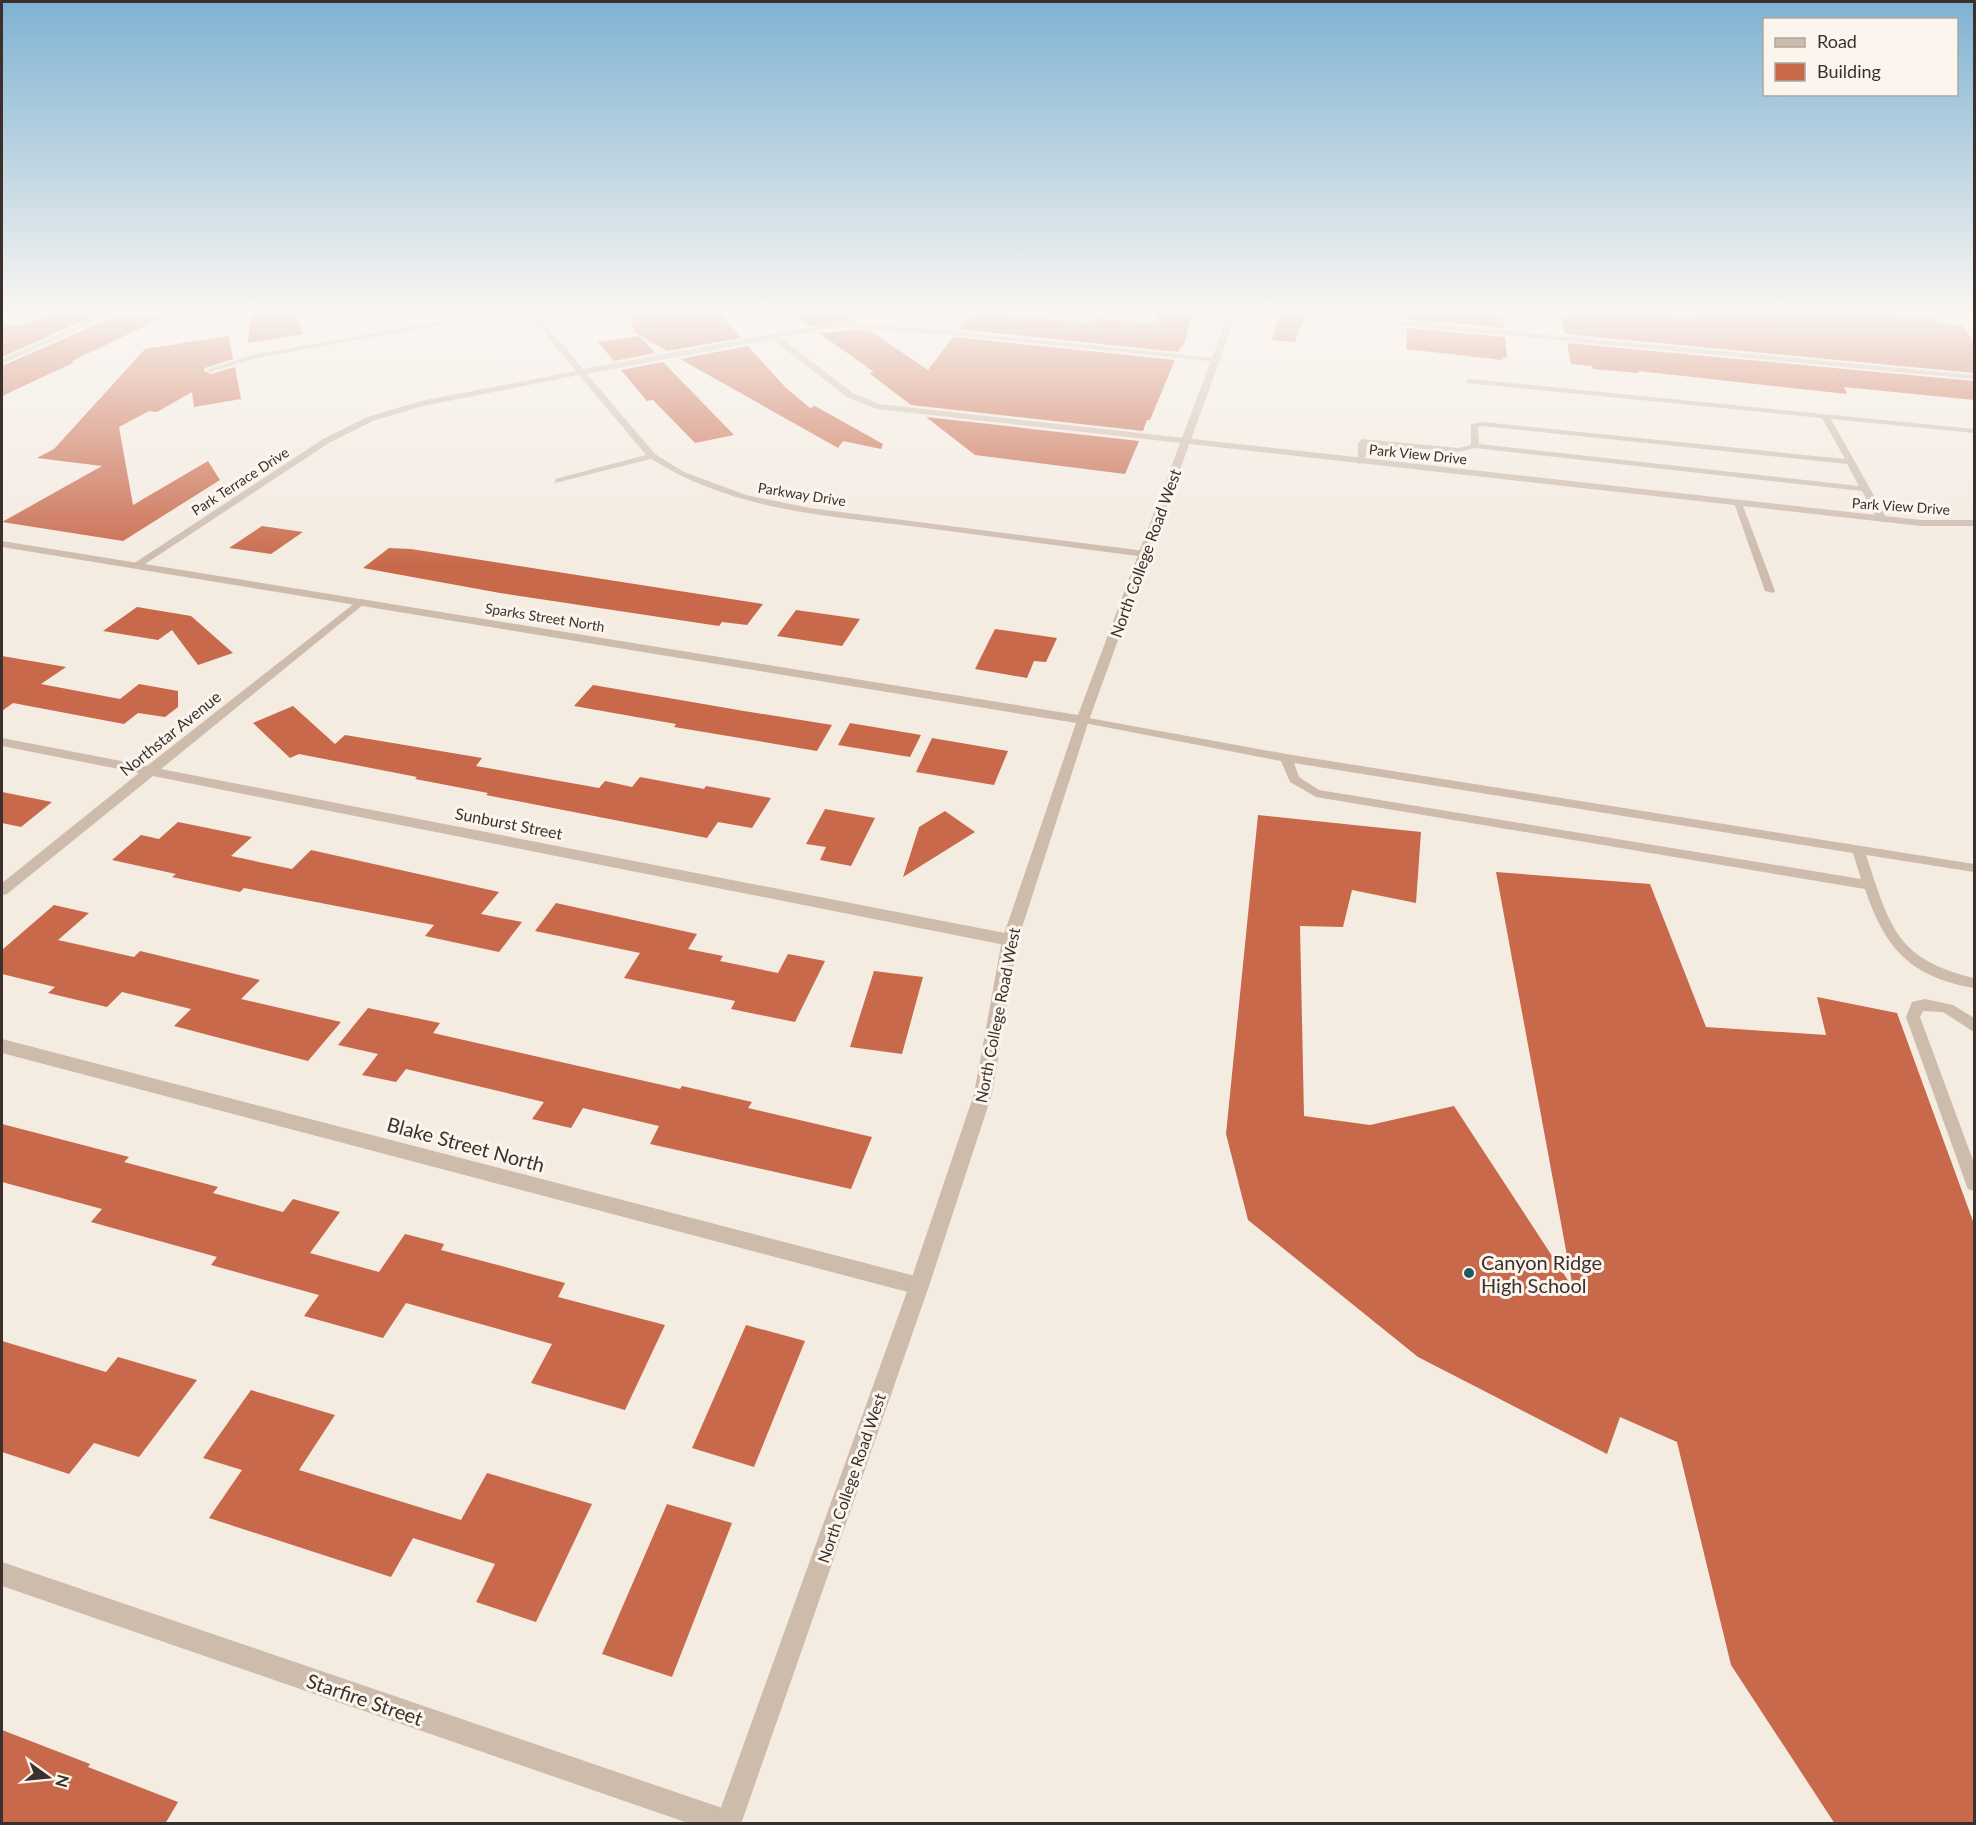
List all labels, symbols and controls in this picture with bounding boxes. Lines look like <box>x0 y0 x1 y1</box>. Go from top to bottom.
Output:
legend <box>1763 18 1958 96</box>
text: Road <box>1817 30 1857 52</box>
text: Building <box>1817 60 1881 82</box>
street label: Park View Drive <box>1368 440 1468 468</box>
street label: Park Terrace Drive <box>188 443 292 519</box>
street label: North College Road West <box>1106 466 1184 640</box>
street label: Parkway Drive <box>757 479 847 509</box>
street label: Park View Drive <box>1851 494 1951 518</box>
street label: Sparks Street North <box>484 599 606 635</box>
street label: Northstar Avenue <box>116 687 224 779</box>
street label: Sunburst Street <box>454 803 565 843</box>
street label: North College Road West <box>971 926 1023 1104</box>
street label: Blake Street North <box>384 1111 548 1177</box>
place label: Canyon Ridge High School <box>1481 1250 1602 1297</box>
marker: Canyon Ridge High School <box>1462 1266 1476 1280</box>
street label: North College Road West <box>813 1390 889 1565</box>
street label: Starfire Street <box>304 1668 426 1730</box>
north arrow <box>18 1747 78 1807</box>
text: N <box>52 1773 74 1789</box>

